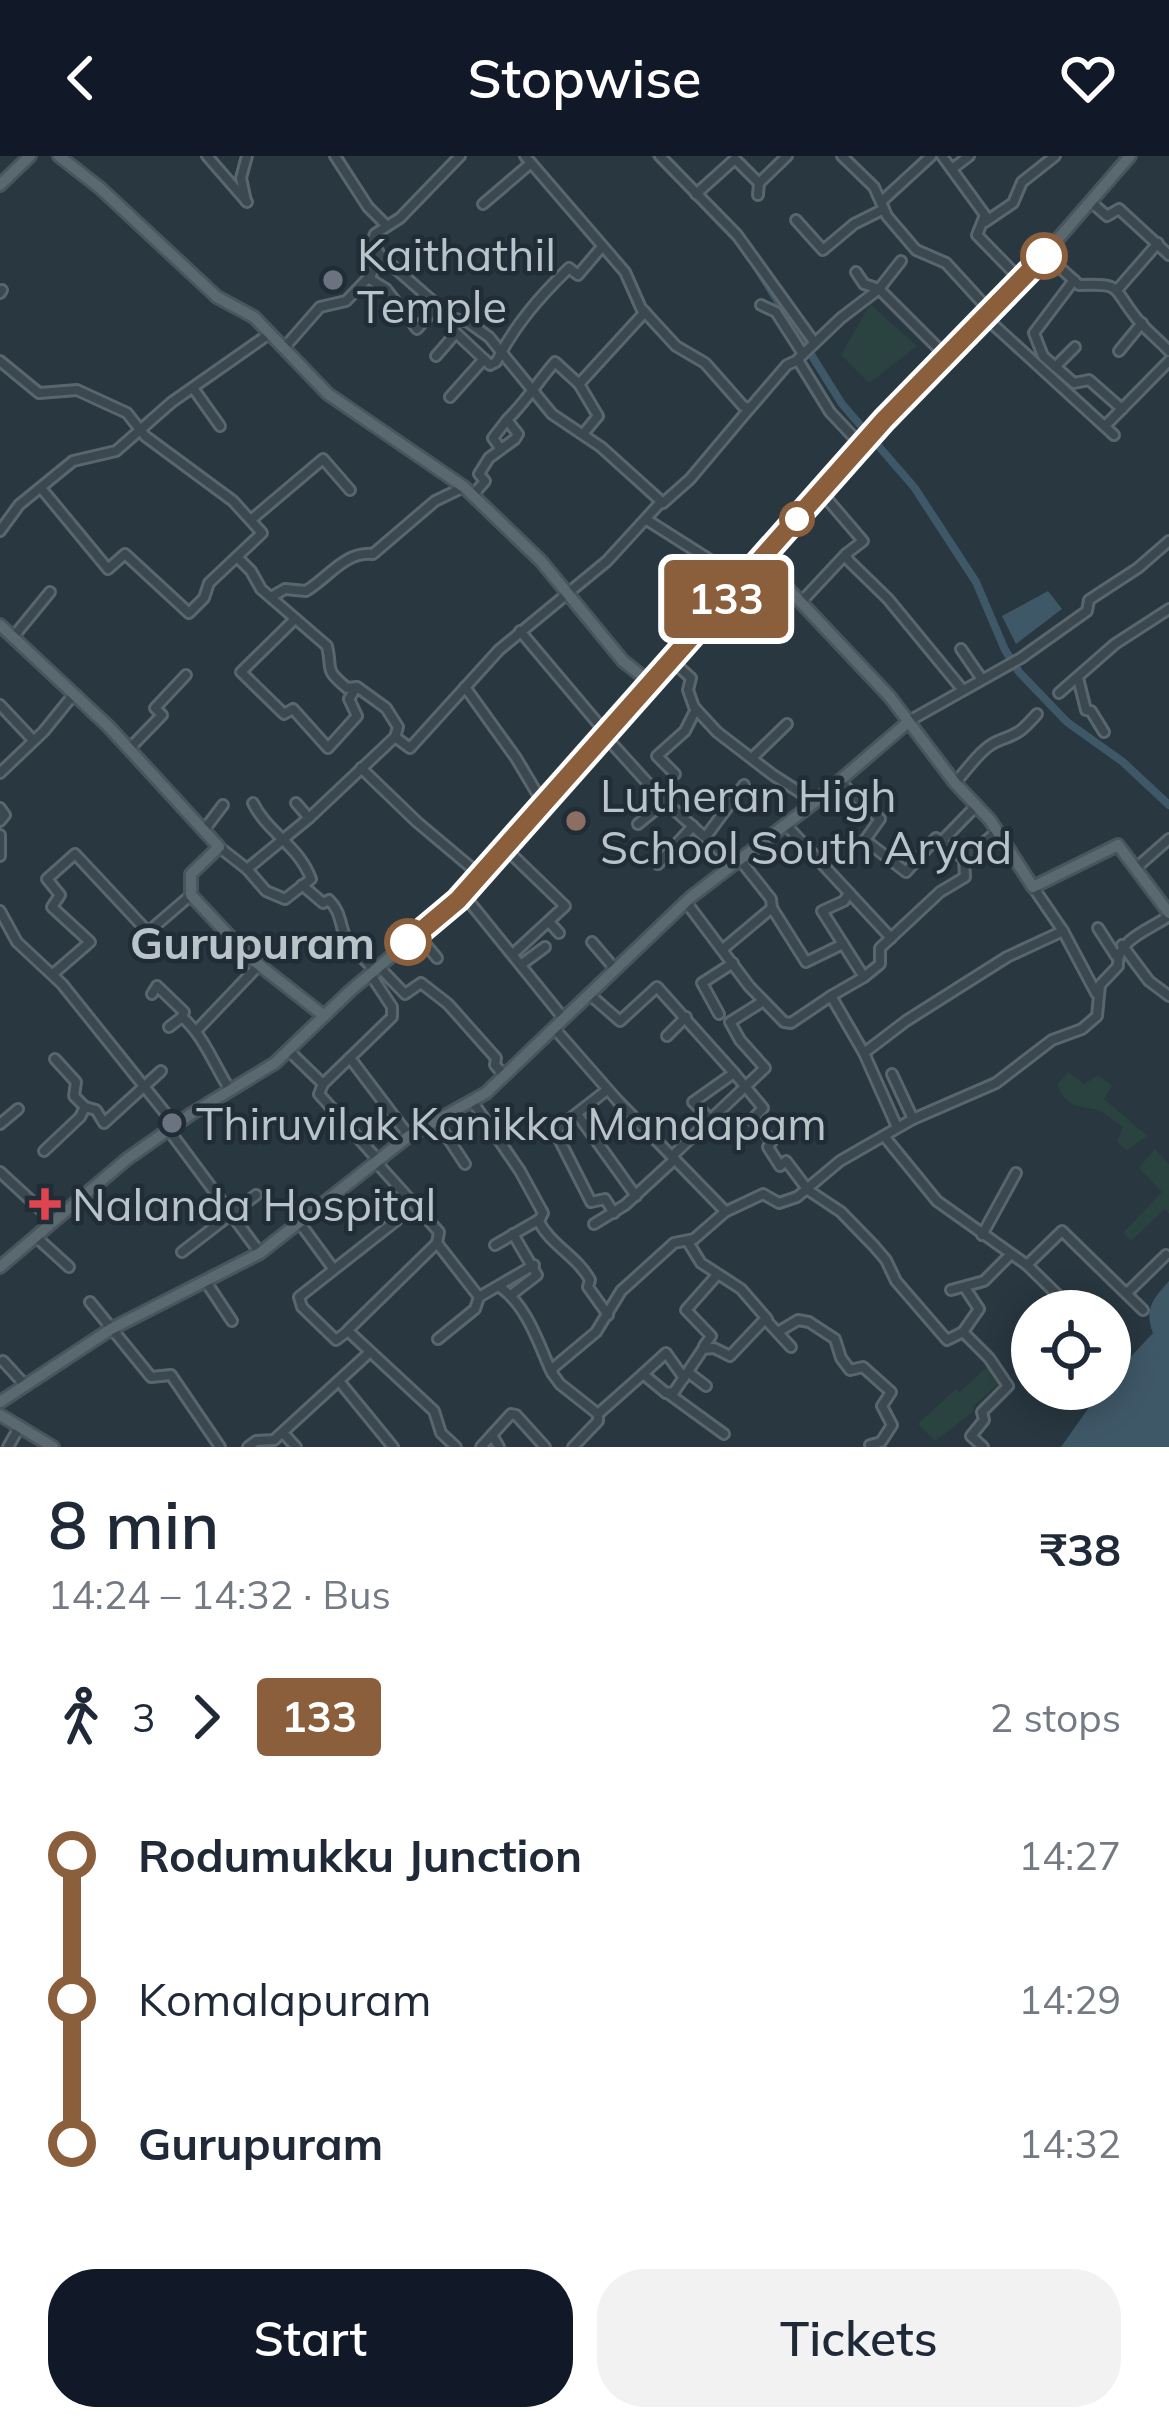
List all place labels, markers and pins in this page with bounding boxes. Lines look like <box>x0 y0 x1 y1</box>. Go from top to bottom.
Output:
place label: Kaithathil Temple <box>357 226 556 334</box>
unlabelled marker <box>1022 234 1066 278</box>
marker: Kaithathil Temple <box>320 267 346 293</box>
unlabelled marker <box>781 503 813 535</box>
place label: Lutheran High School South Aryad <box>600 767 1012 875</box>
marker: Lutheran High School South Aryad <box>563 808 589 834</box>
place label: Gurupuram <box>130 914 375 970</box>
marker: Gurupuram <box>386 920 430 964</box>
place label: Thiruvilak Kanikka Mandapam <box>196 1095 827 1151</box>
marker: Thiruvilak Kanikka Mandapam <box>159 1110 185 1136</box>
place label: Nalanda Hospital <box>72 1176 436 1232</box>
marker: Nalanda Hospital <box>29 1188 61 1220</box>

